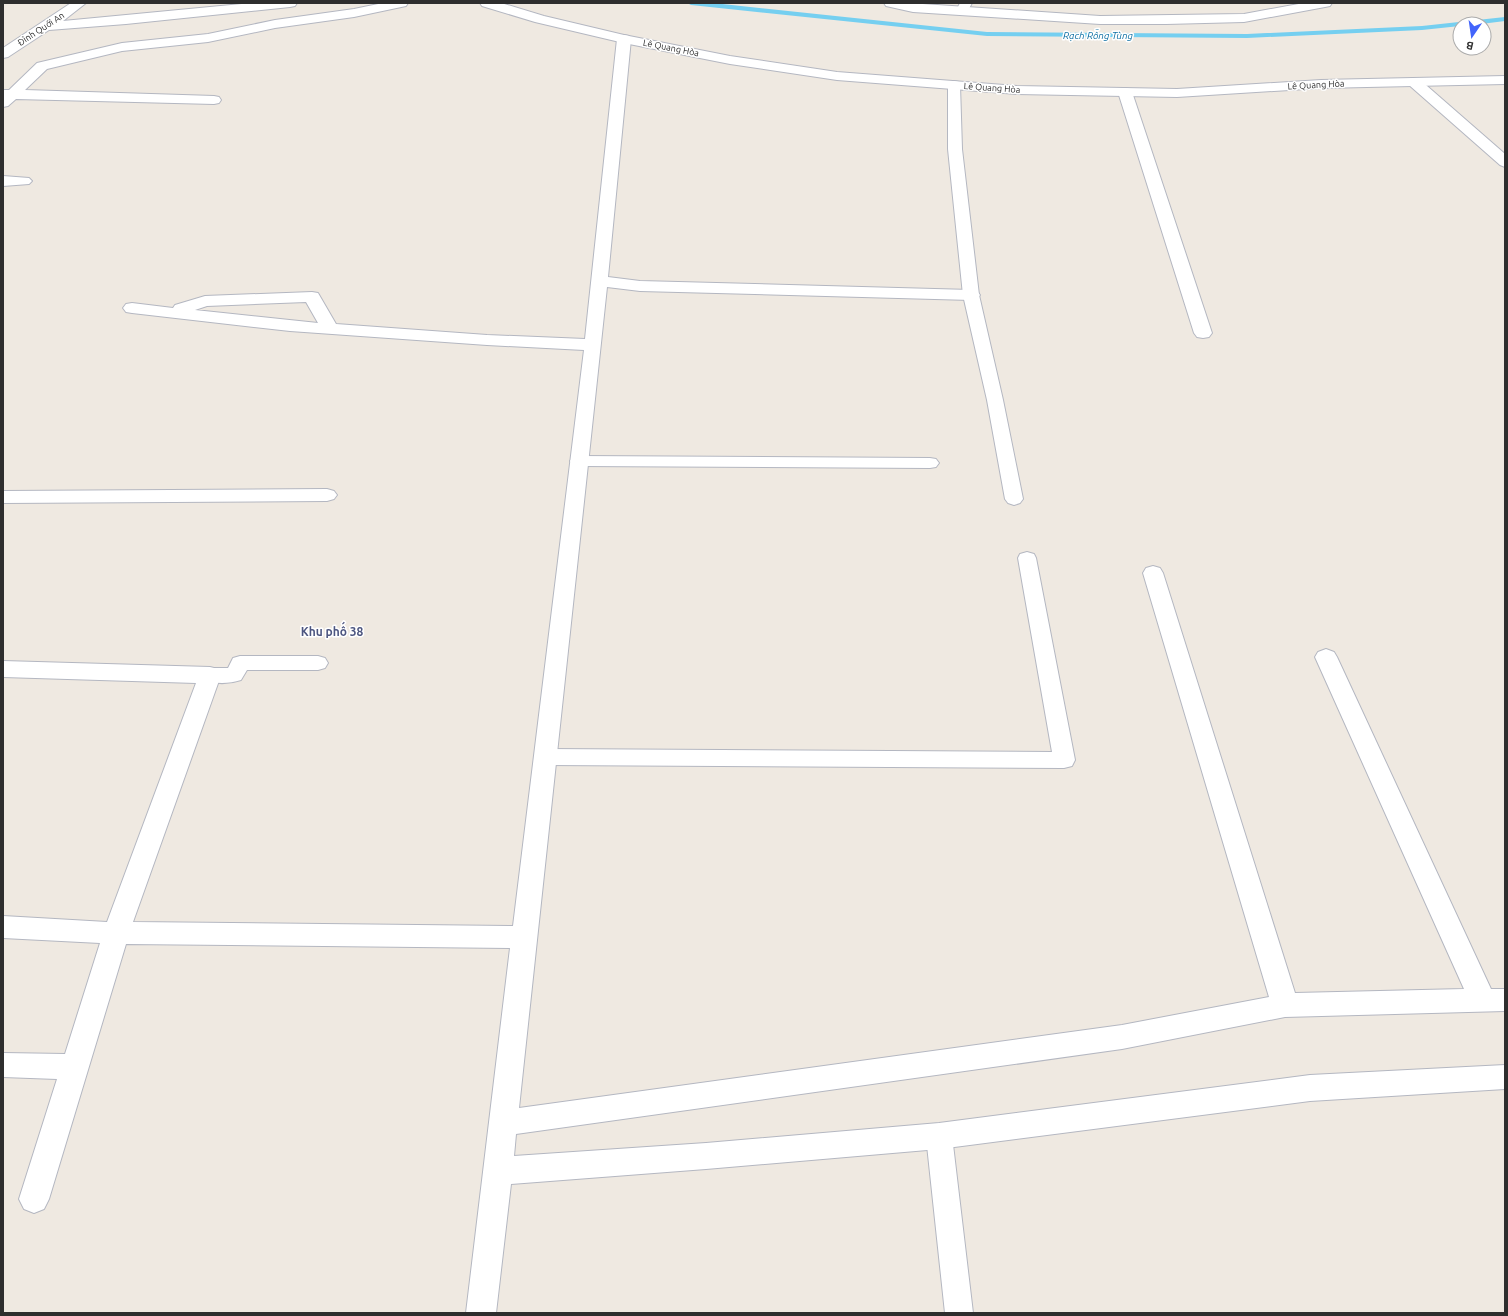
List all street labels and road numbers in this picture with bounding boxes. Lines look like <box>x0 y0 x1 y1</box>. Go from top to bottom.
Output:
street label: Đình Quới An <box>16 10 66 48</box>
street label: Lê Quang Hòa <box>642 38 700 58</box>
street label: Lê Quang Hòa <box>1287 79 1345 91</box>
street label: Lê Quang Hòa <box>963 81 1021 95</box>

